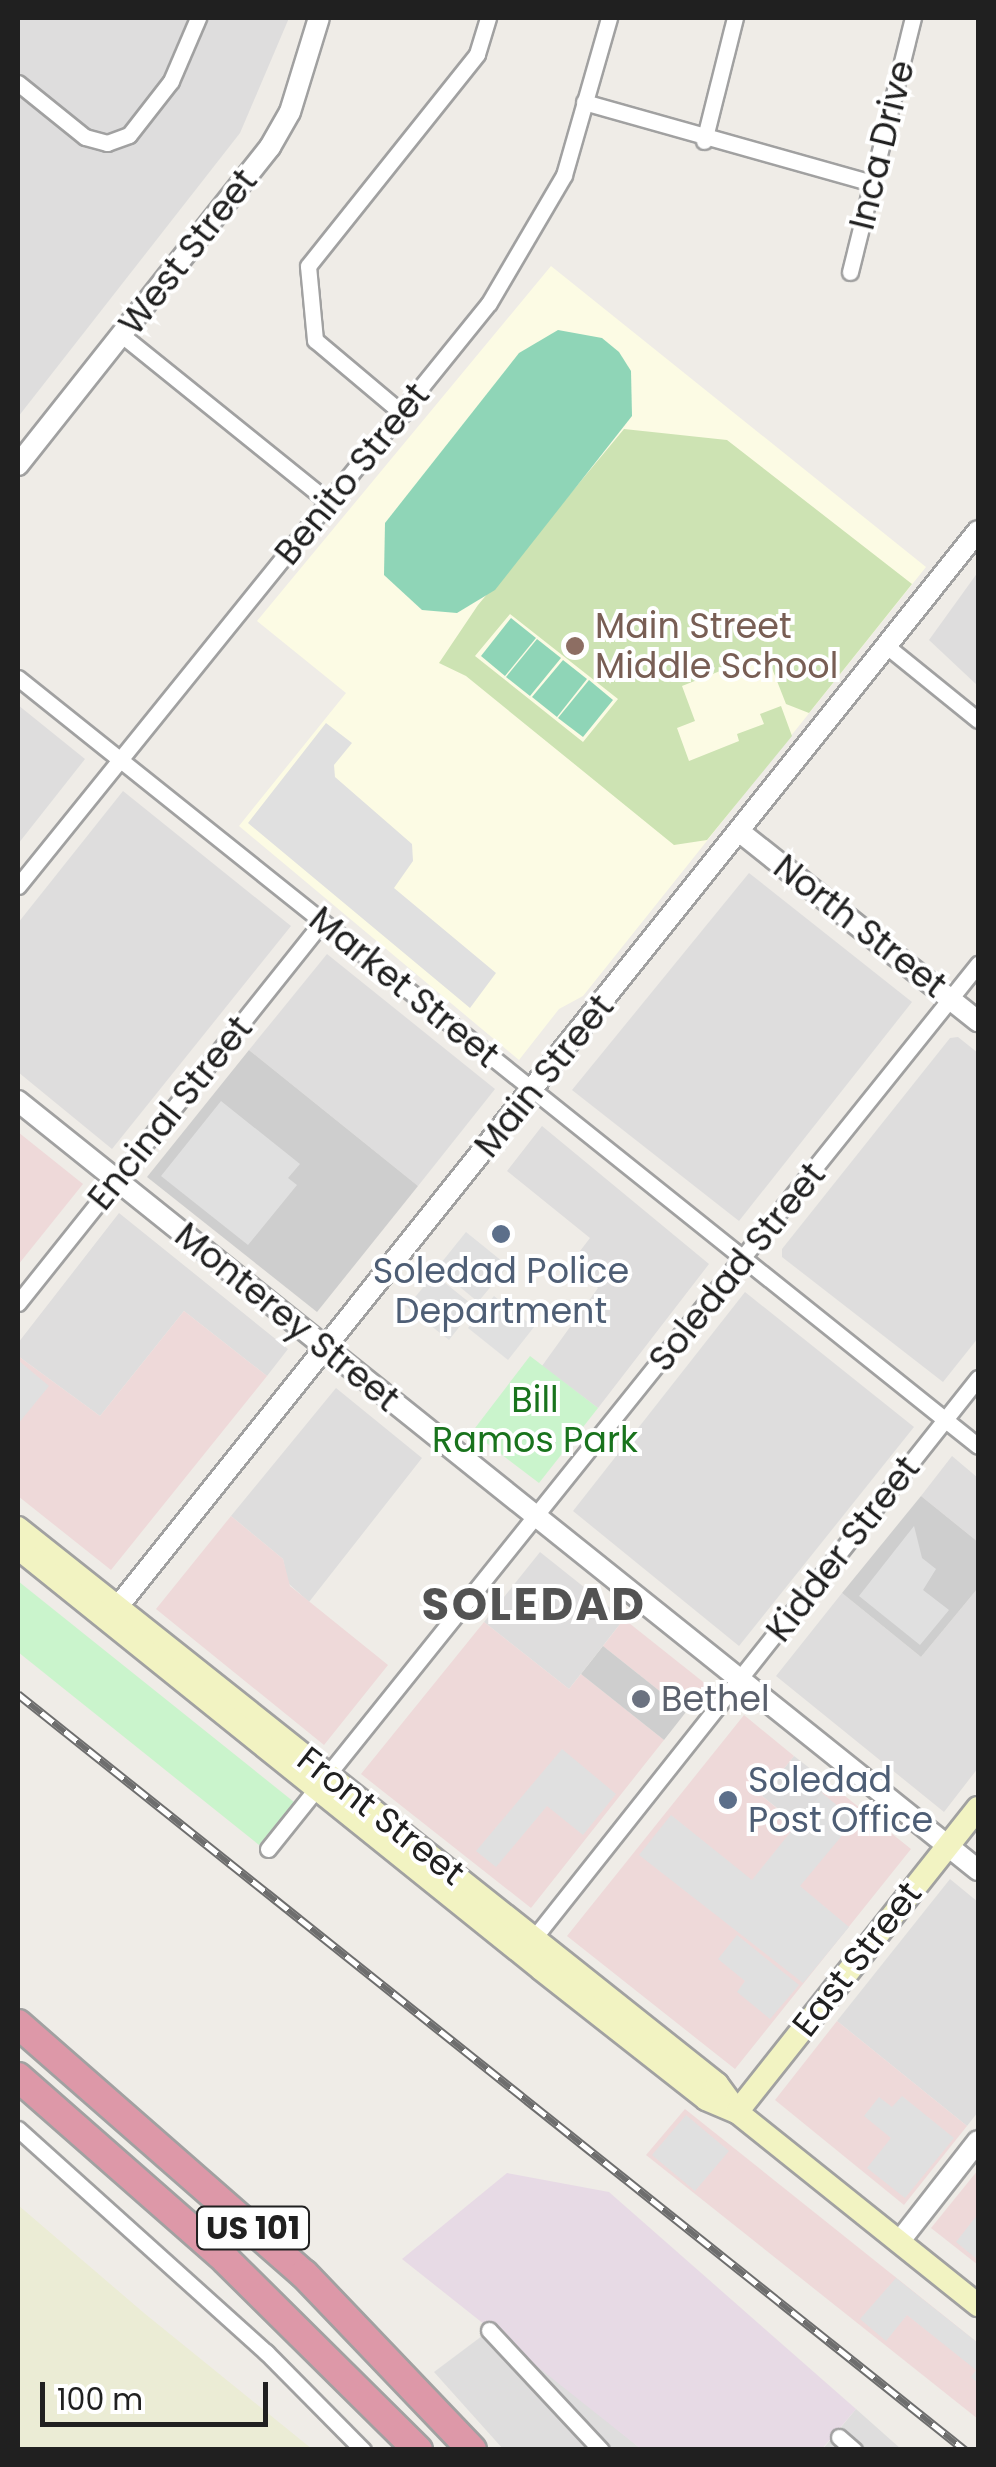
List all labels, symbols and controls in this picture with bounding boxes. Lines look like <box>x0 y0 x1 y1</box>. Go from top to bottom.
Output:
street label: Inca Drive <box>841 56 923 234</box>
street label: West Street <box>110 161 266 343</box>
street label: Benito Street <box>266 375 438 573</box>
place label: Main Street Middle School <box>595 605 838 687</box>
marker: Main Street Middle School <box>564 635 586 657</box>
street label: North Street <box>766 846 954 1006</box>
street label: Market Street <box>301 898 507 1076</box>
street label: Main Street <box>466 986 622 1166</box>
street label: Encinal Street <box>79 1008 261 1218</box>
street label: Soledad Street <box>640 1154 834 1380</box>
street label: Monterey Street <box>167 1214 407 1420</box>
marker: Soledad Police Department <box>490 1223 512 1245</box>
place label: Soledad Police Department <box>373 1250 629 1332</box>
park label: Bill Ramos Park <box>432 1379 638 1461</box>
street label: Kidder Street <box>758 1448 928 1650</box>
district label: SOLEDAD <box>422 1578 646 1632</box>
place label: Bethel <box>661 1678 770 1720</box>
marker: Bethel <box>630 1688 652 1710</box>
street label: Front Street <box>289 1738 473 1894</box>
place label: Soledad Post Office <box>748 1759 933 1841</box>
marker: Soledad Post Office <box>717 1789 739 1811</box>
street label: East Street <box>784 1873 930 2045</box>
road number: US 101 <box>196 2201 310 2255</box>
scale bar <box>45 2362 272 2424</box>
text: 100 m <box>57 2378 143 2421</box>

